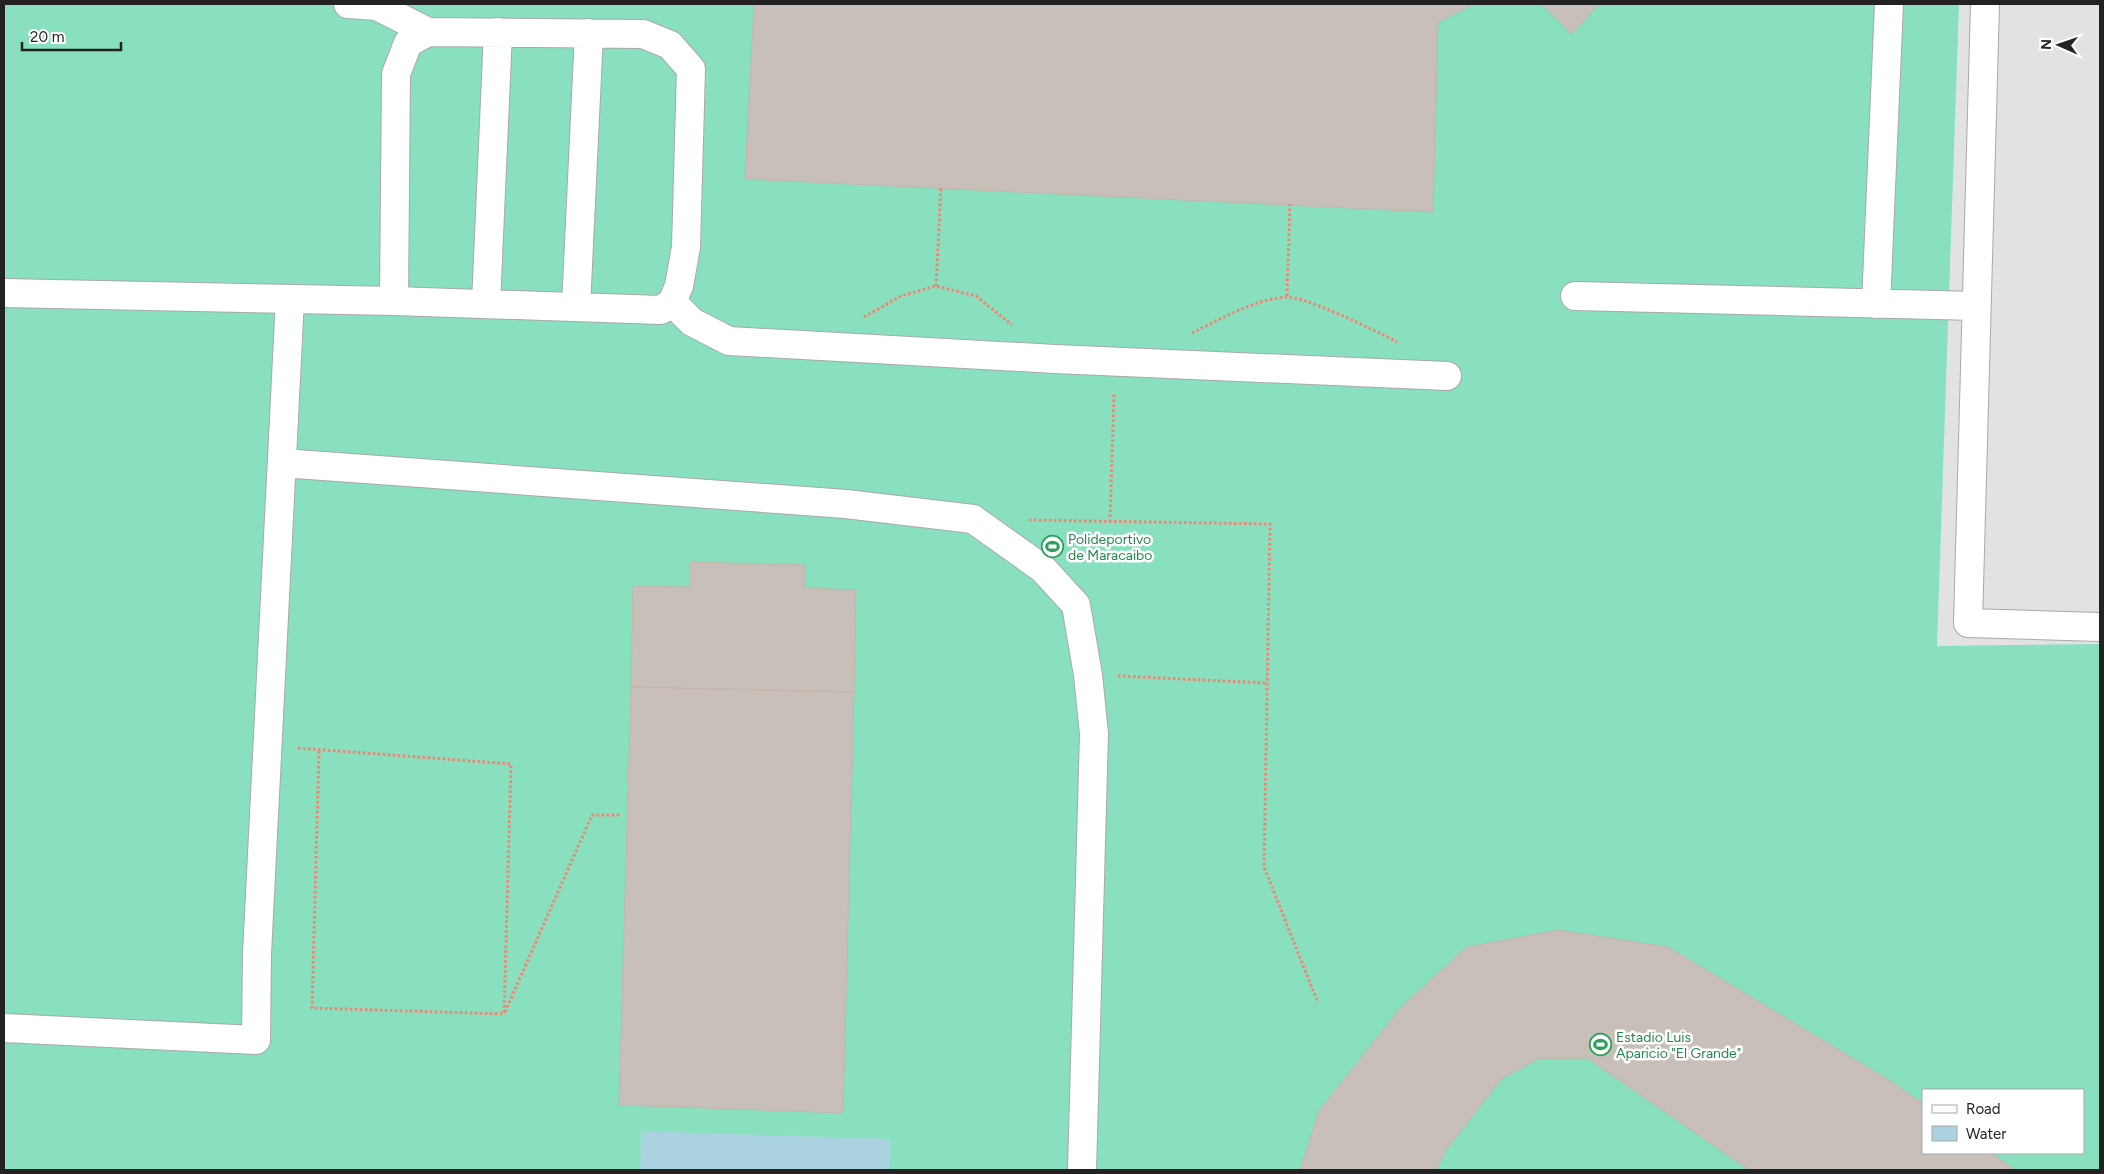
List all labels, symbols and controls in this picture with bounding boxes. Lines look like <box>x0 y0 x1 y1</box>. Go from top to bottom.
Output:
scale bar <box>22 20 121 52</box>
north arrow <box>2034 20 2084 70</box>
text: 20 m <box>30 28 64 46</box>
text: N <box>2038 39 2055 50</box>
place label: Polideportivo de Maracaibo <box>1068 531 1152 564</box>
sports icon: Polideportivo de Maracaibo <box>1040 535 1064 559</box>
place label: Estadio Luis Aparicio "El Grande" <box>1616 1029 1741 1062</box>
sports icon: Estadio Luis Aparicio "El Grande" <box>1588 1033 1612 1057</box>
legend <box>1922 1089 2084 1154</box>
text: Road <box>1966 1100 2001 1118</box>
text: Water <box>1966 1125 2006 1143</box>

